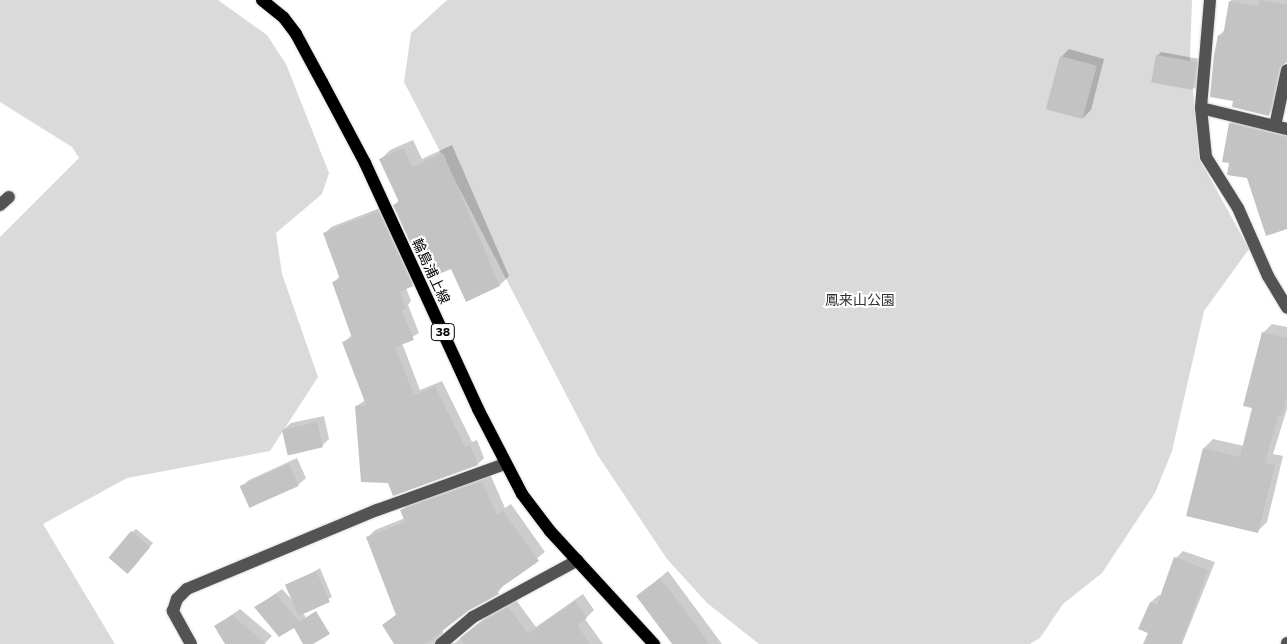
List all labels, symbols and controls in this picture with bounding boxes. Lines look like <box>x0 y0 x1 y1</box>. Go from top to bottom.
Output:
street label: 輪島浦上線 <box>409 236 453 306</box>
park label: 鳳来山公園 <box>825 292 895 308</box>
road number: 38 <box>430 322 456 342</box>

